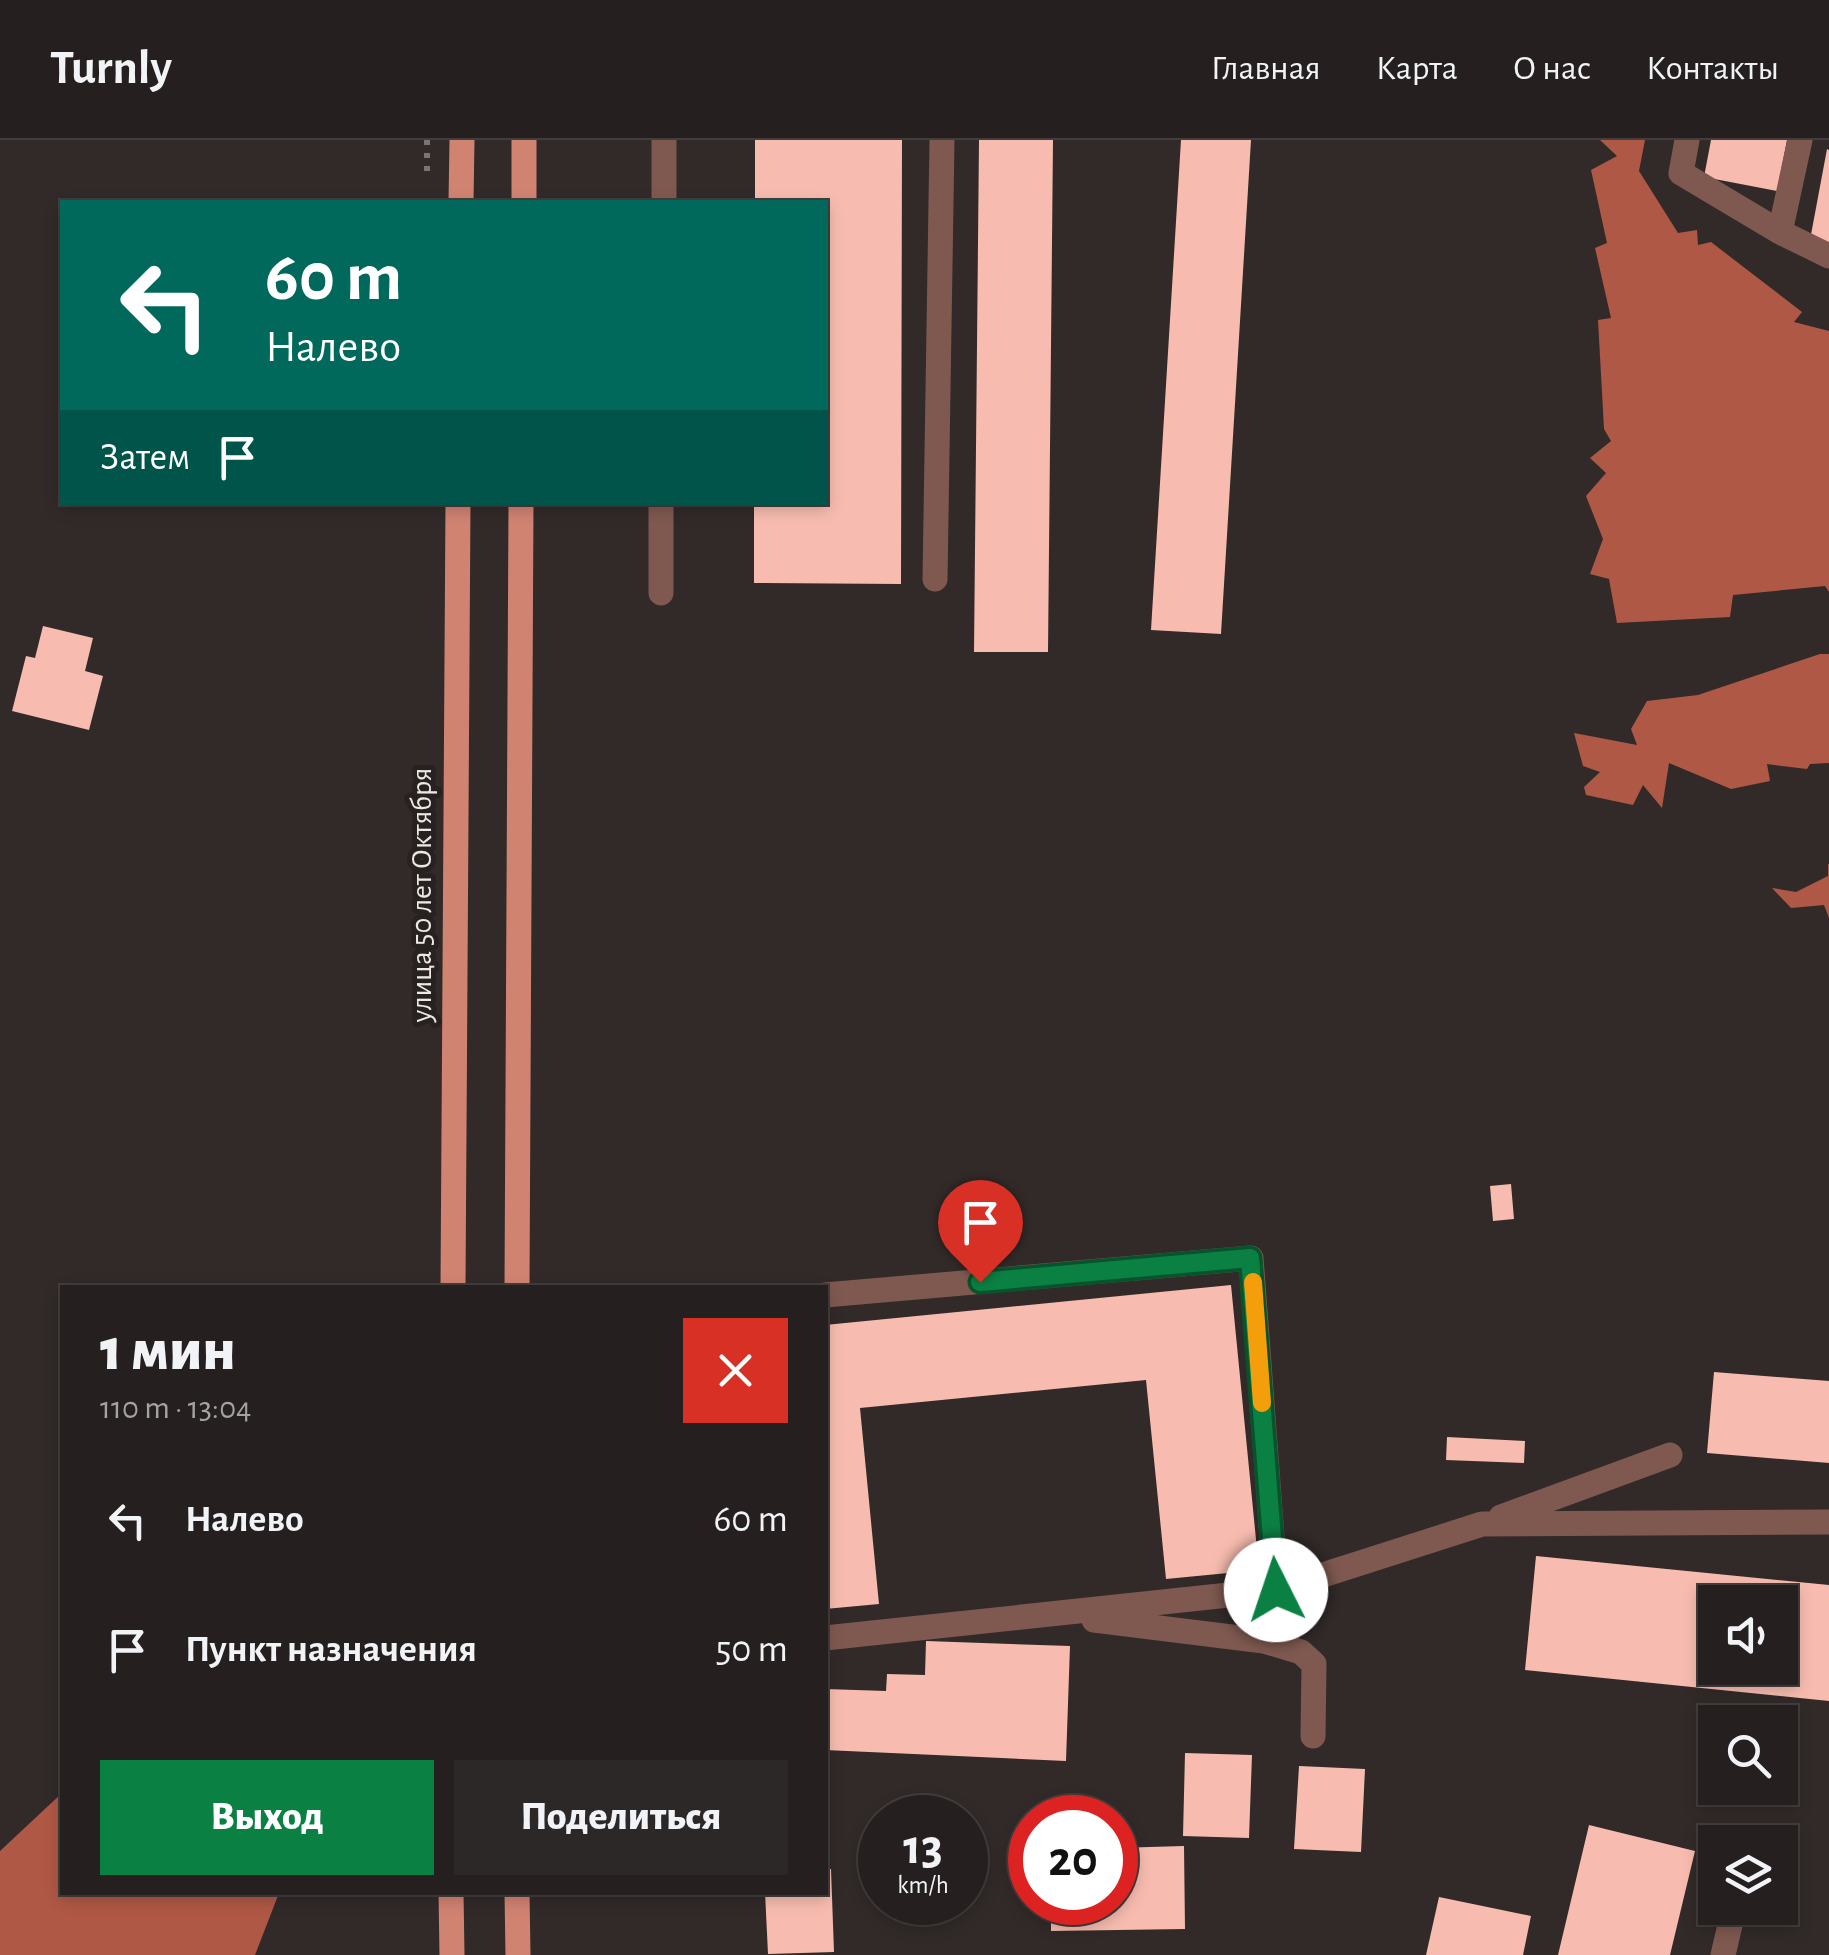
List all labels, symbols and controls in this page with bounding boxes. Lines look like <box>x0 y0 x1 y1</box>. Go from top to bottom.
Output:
text: Turnly <box>50 45 172 93</box>
text: Главная <box>1211 51 1321 86</box>
text: Карта <box>1376 51 1458 86</box>
text: О нас <box>1513 51 1591 86</box>
text: Контакты <box>1646 51 1779 86</box>
icon: left <box>100 240 230 370</box>
text: 60 m <box>265 243 402 313</box>
text: Налево <box>265 325 401 370</box>
icon: arrive <box>210 430 265 485</box>
text: Затем <box>100 439 190 477</box>
street label: улица 50 лет Октября <box>407 768 437 1023</box>
pin <box>938 1180 1023 1283</box>
icon: arrive <box>953 1195 1008 1250</box>
button: close <box>683 1318 788 1423</box>
text: 1 мин <box>100 1321 236 1381</box>
text: 110 m · 13:04 <box>100 1392 252 1424</box>
icon: left <box>100 1493 155 1548</box>
text: Налево <box>185 1501 304 1539</box>
text: 60 m <box>713 1501 788 1539</box>
position arrow <box>1224 1538 1328 1642</box>
map controls <box>1698 1585 1798 1925</box>
button: sound <box>1698 1585 1798 1685</box>
icon: arrive <box>100 1623 155 1678</box>
text: Пункт назначения <box>185 1631 477 1669</box>
text: 50 m <box>715 1631 788 1669</box>
button: search <box>1698 1705 1798 1805</box>
button: Выход <box>100 1760 434 1875</box>
button: Поделиться <box>454 1760 788 1875</box>
speed limit sign: 20 <box>1008 1795 1138 1925</box>
text: 13 <box>903 1823 943 1873</box>
button: layers <box>1698 1825 1798 1925</box>
text: km/h <box>897 1873 949 1898</box>

